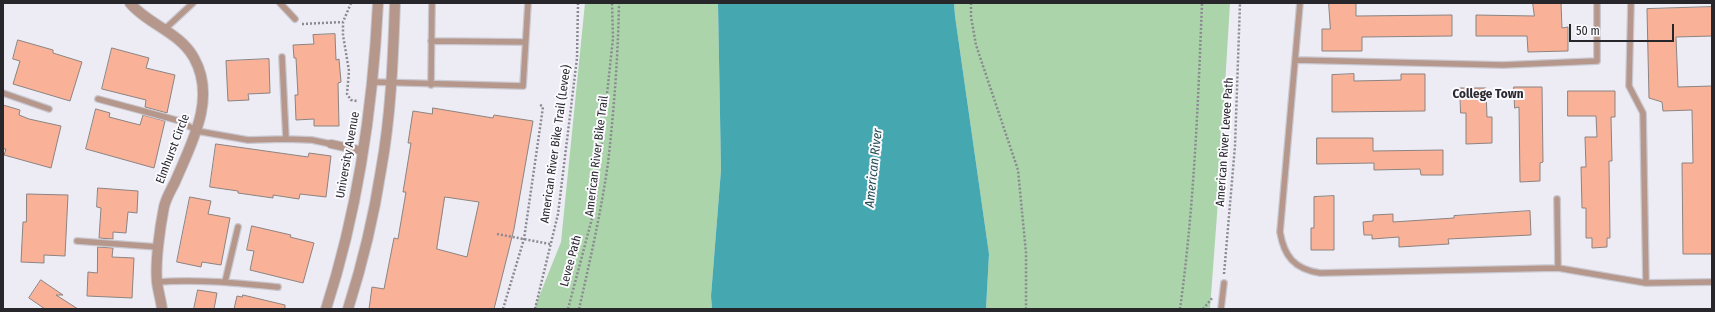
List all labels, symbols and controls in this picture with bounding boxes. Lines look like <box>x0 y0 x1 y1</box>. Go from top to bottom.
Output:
scale bar <box>1571 16 1676 42</box>
text: 50 m <box>1576 24 1600 38</box>
street label: American River Bike Trail (Levee) <box>538 64 574 224</box>
street label: American River Levee Path <box>1213 77 1237 207</box>
district label: College Town <box>1453 86 1523 102</box>
street label: American River Bike Trail <box>582 95 612 217</box>
street label: University Avenue <box>333 110 363 200</box>
street label: Elmhurst Circle <box>153 112 193 186</box>
water label: American River <box>862 128 886 208</box>
street label: Levee Path <box>557 234 585 288</box>

